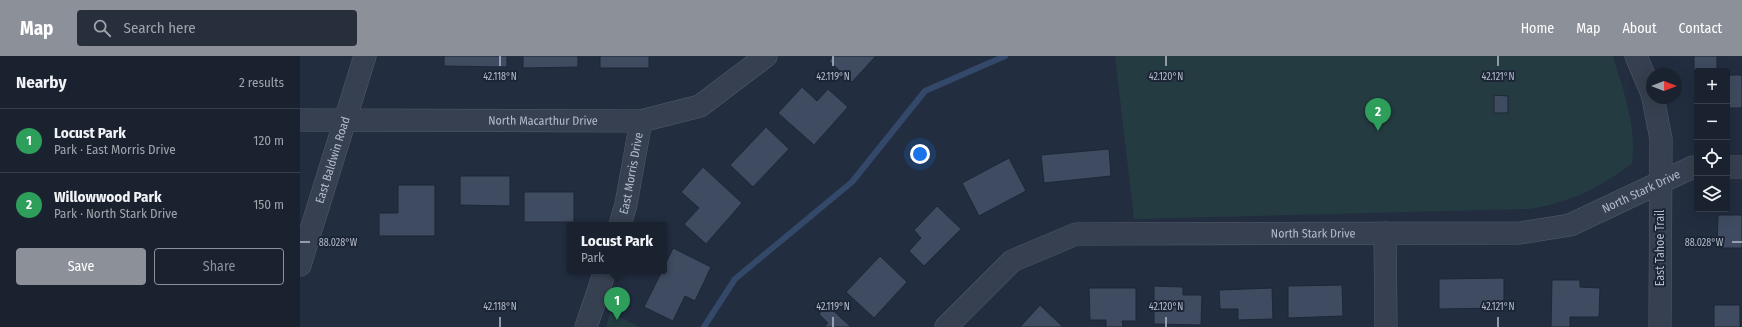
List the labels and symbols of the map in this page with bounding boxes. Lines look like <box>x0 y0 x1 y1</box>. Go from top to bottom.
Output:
north arrow <box>1646 68 1682 104</box>
text: 42.118°N <box>483 71 517 83</box>
text: 42.119°N <box>816 71 850 83</box>
text: 42.120°N <box>1149 71 1183 83</box>
text: 42.121°N <box>1482 71 1515 83</box>
pin: 2 <box>1365 98 1391 131</box>
street label: North Macarthur Drive <box>488 114 598 128</box>
street label: East Baldwin Road <box>313 115 353 205</box>
street label: East Morris Drive <box>616 131 646 216</box>
your location <box>910 144 930 164</box>
street label: North Stark Drive <box>1600 167 1682 216</box>
street label: East Tahoe Trail <box>1653 210 1667 286</box>
street label: North Stark Drive <box>1271 226 1356 241</box>
text: 88.028°W <box>319 237 358 249</box>
text: 88.028°W <box>1685 237 1724 249</box>
pin: 1 <box>604 287 630 320</box>
text: 42.118°N <box>483 301 517 313</box>
text: 42.119°N <box>816 301 850 313</box>
text: 42.120°N <box>1149 301 1183 313</box>
text: 42.121°N <box>1482 301 1515 313</box>

